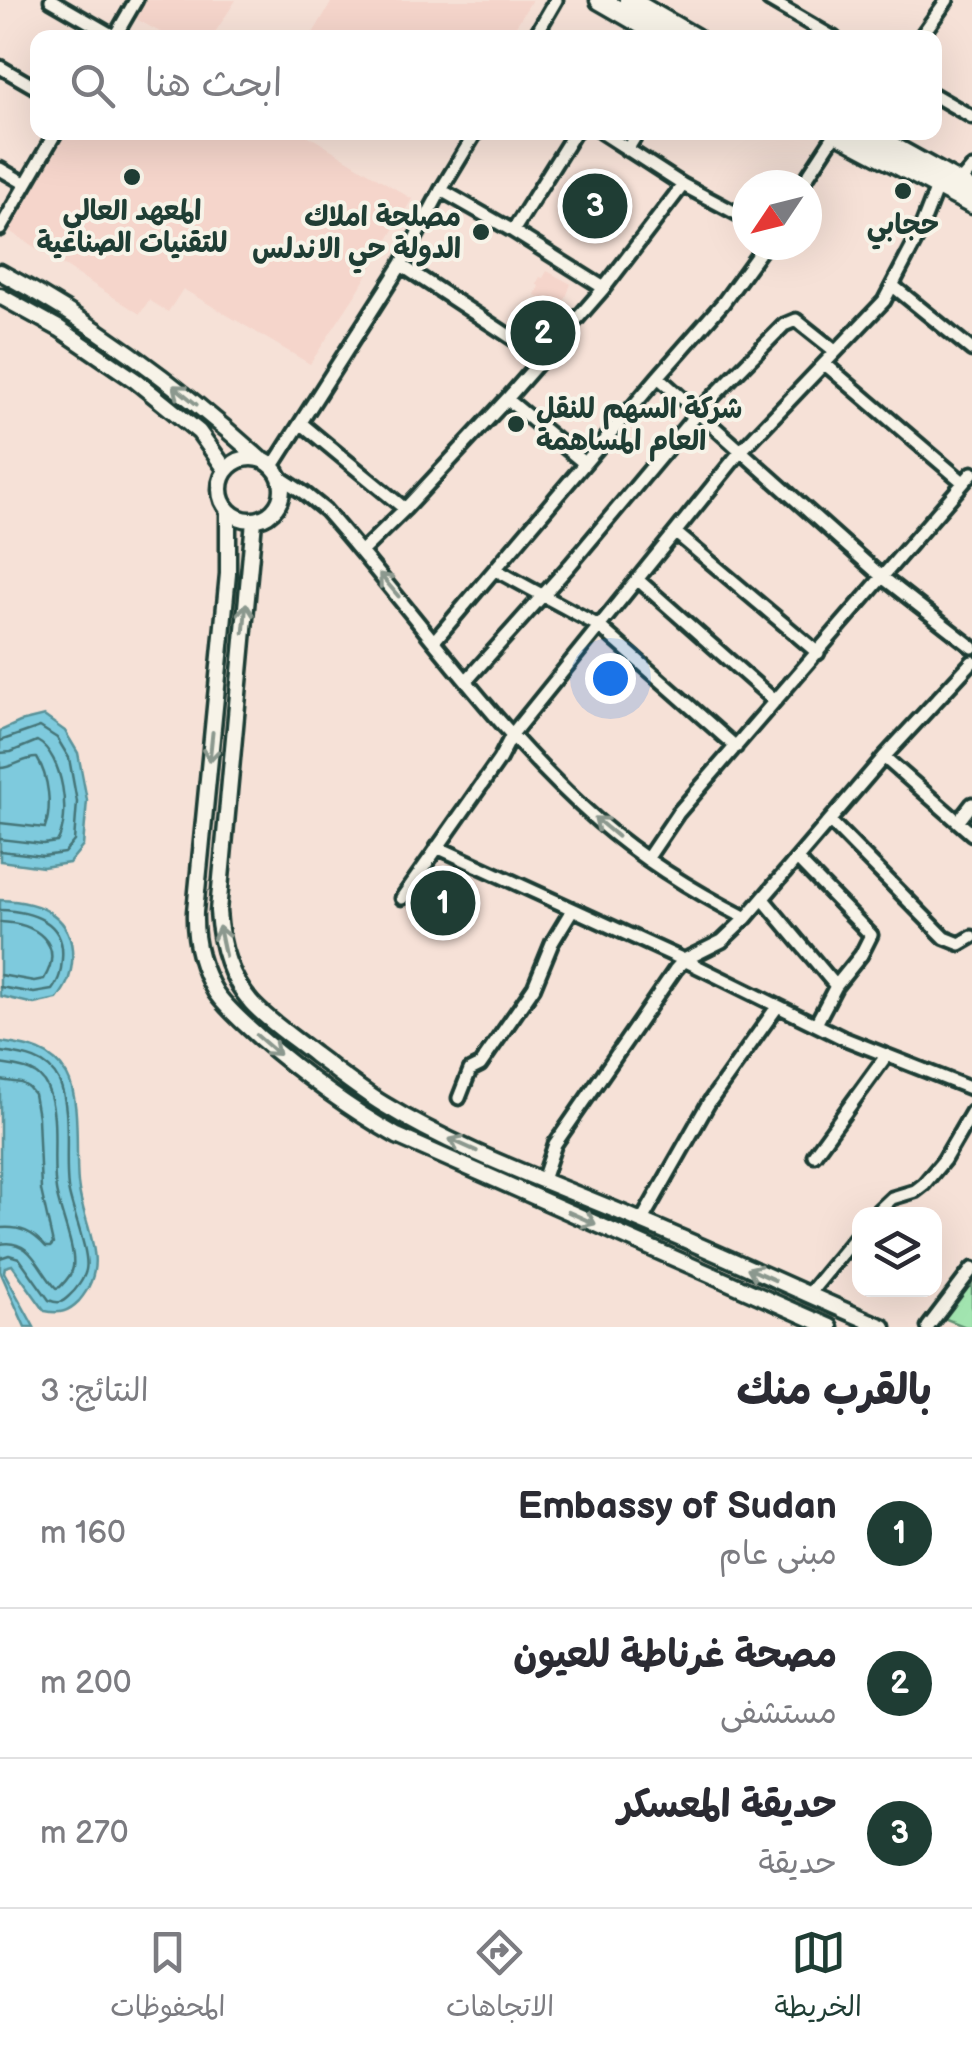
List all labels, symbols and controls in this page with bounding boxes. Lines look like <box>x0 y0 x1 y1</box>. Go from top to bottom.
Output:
search box <box>30 30 942 140</box>
icon: search <box>65 58 120 113</box>
text: ابحث هنا <box>145 62 282 107</box>
marker: المعهد العالي للتقنيات الصناعية <box>121 166 143 188</box>
pin: 3 <box>562 168 628 244</box>
north arrow <box>732 170 822 260</box>
marker: حجابي <box>892 180 914 202</box>
place label: المعهد العالي للتقنيات الصناعية <box>37 195 227 260</box>
place label: مصلحة املاك الدولة حي الاندلس <box>252 201 461 274</box>
place label: حجابي <box>867 209 939 250</box>
marker: مصلحة املاك الدولة حي الاندلس <box>470 221 492 243</box>
pin: 2 <box>510 296 576 370</box>
one-way arrow <box>172 384 198 406</box>
place label: شركة السهم للنقل العام المساهمة <box>536 393 742 462</box>
marker: شركة السهم للنقل العام المساهمة <box>505 413 527 435</box>
one-way arrow <box>378 572 400 598</box>
one-way arrow <box>236 602 255 635</box>
your location <box>585 653 636 704</box>
one-way arrow <box>201 730 220 762</box>
one-way arrow <box>593 816 619 838</box>
pin: 1 <box>410 866 476 940</box>
one-way arrow <box>212 926 231 958</box>
one-way arrow <box>255 1033 281 1055</box>
one-way arrow <box>449 1134 479 1153</box>
map controls <box>852 1207 942 1297</box>
button: layers <box>852 1207 942 1297</box>
one-way arrow <box>566 1210 597 1228</box>
one-way arrow <box>746 1264 777 1282</box>
text: بالقرب منك <box>736 1366 932 1417</box>
text: النتائج: 3 <box>40 1372 149 1411</box>
text: Embassy of Sudan <box>518 1484 837 1529</box>
text: 160 m <box>40 1514 126 1553</box>
text: 1 <box>893 1514 906 1553</box>
text: مبنى عام <box>719 1535 837 1574</box>
text: مصحة غرناطة للعيون <box>513 1633 837 1678</box>
text: 200 m <box>40 1664 132 1703</box>
text: 2 <box>890 1664 909 1703</box>
text: مستشفى <box>720 1694 837 1733</box>
text: حديقة المعسكر <box>618 1783 837 1828</box>
text: 270 m <box>40 1814 129 1853</box>
text: 3 <box>890 1814 909 1853</box>
text: حديقة <box>759 1844 837 1883</box>
tab: المحفوظات <box>110 1925 226 2031</box>
tab: الاتجاهات <box>446 1925 554 2031</box>
tab: الخريطة <box>774 1925 862 2031</box>

